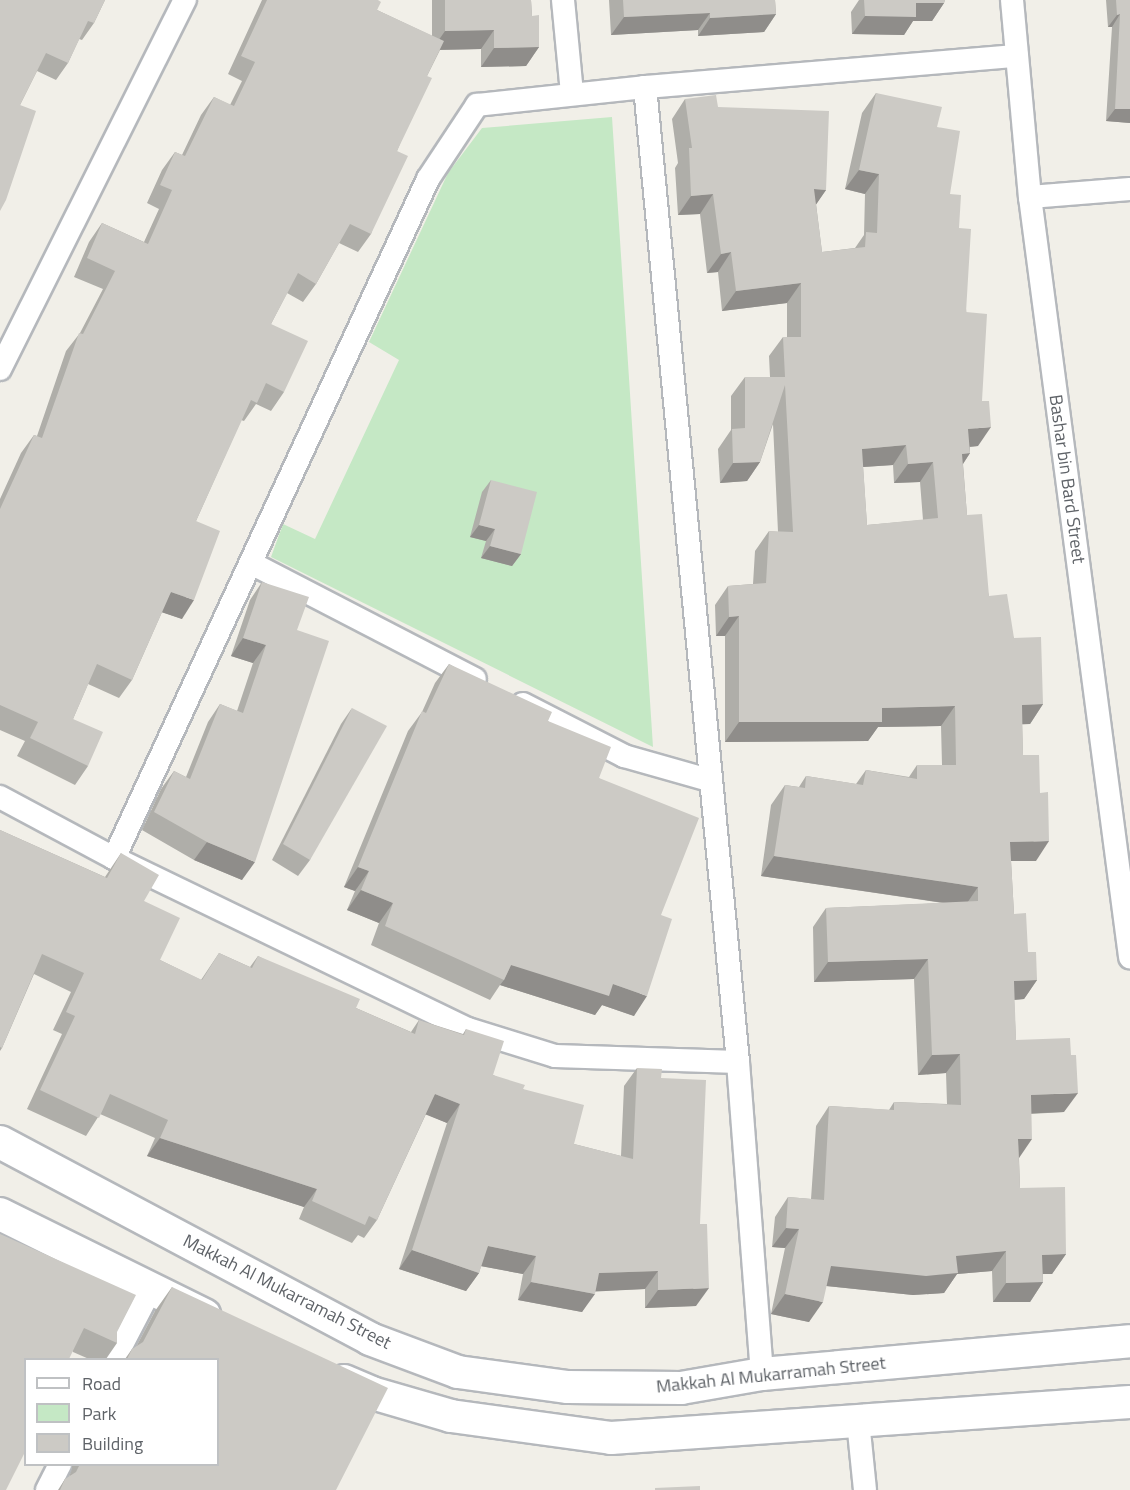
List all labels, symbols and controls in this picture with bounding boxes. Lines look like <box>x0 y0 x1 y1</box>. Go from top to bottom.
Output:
street label: Bashar bin Bard Street <box>1044 393 1090 565</box>
street label: Makkah Al Mukarramah Street <box>179 1230 395 1354</box>
street label: Makkah Al Mukarramah Street <box>655 1352 887 1398</box>
legend <box>24 1358 219 1466</box>
text: Road <box>82 1370 121 1397</box>
text: Park <box>82 1400 116 1427</box>
text: Building <box>82 1430 143 1457</box>

